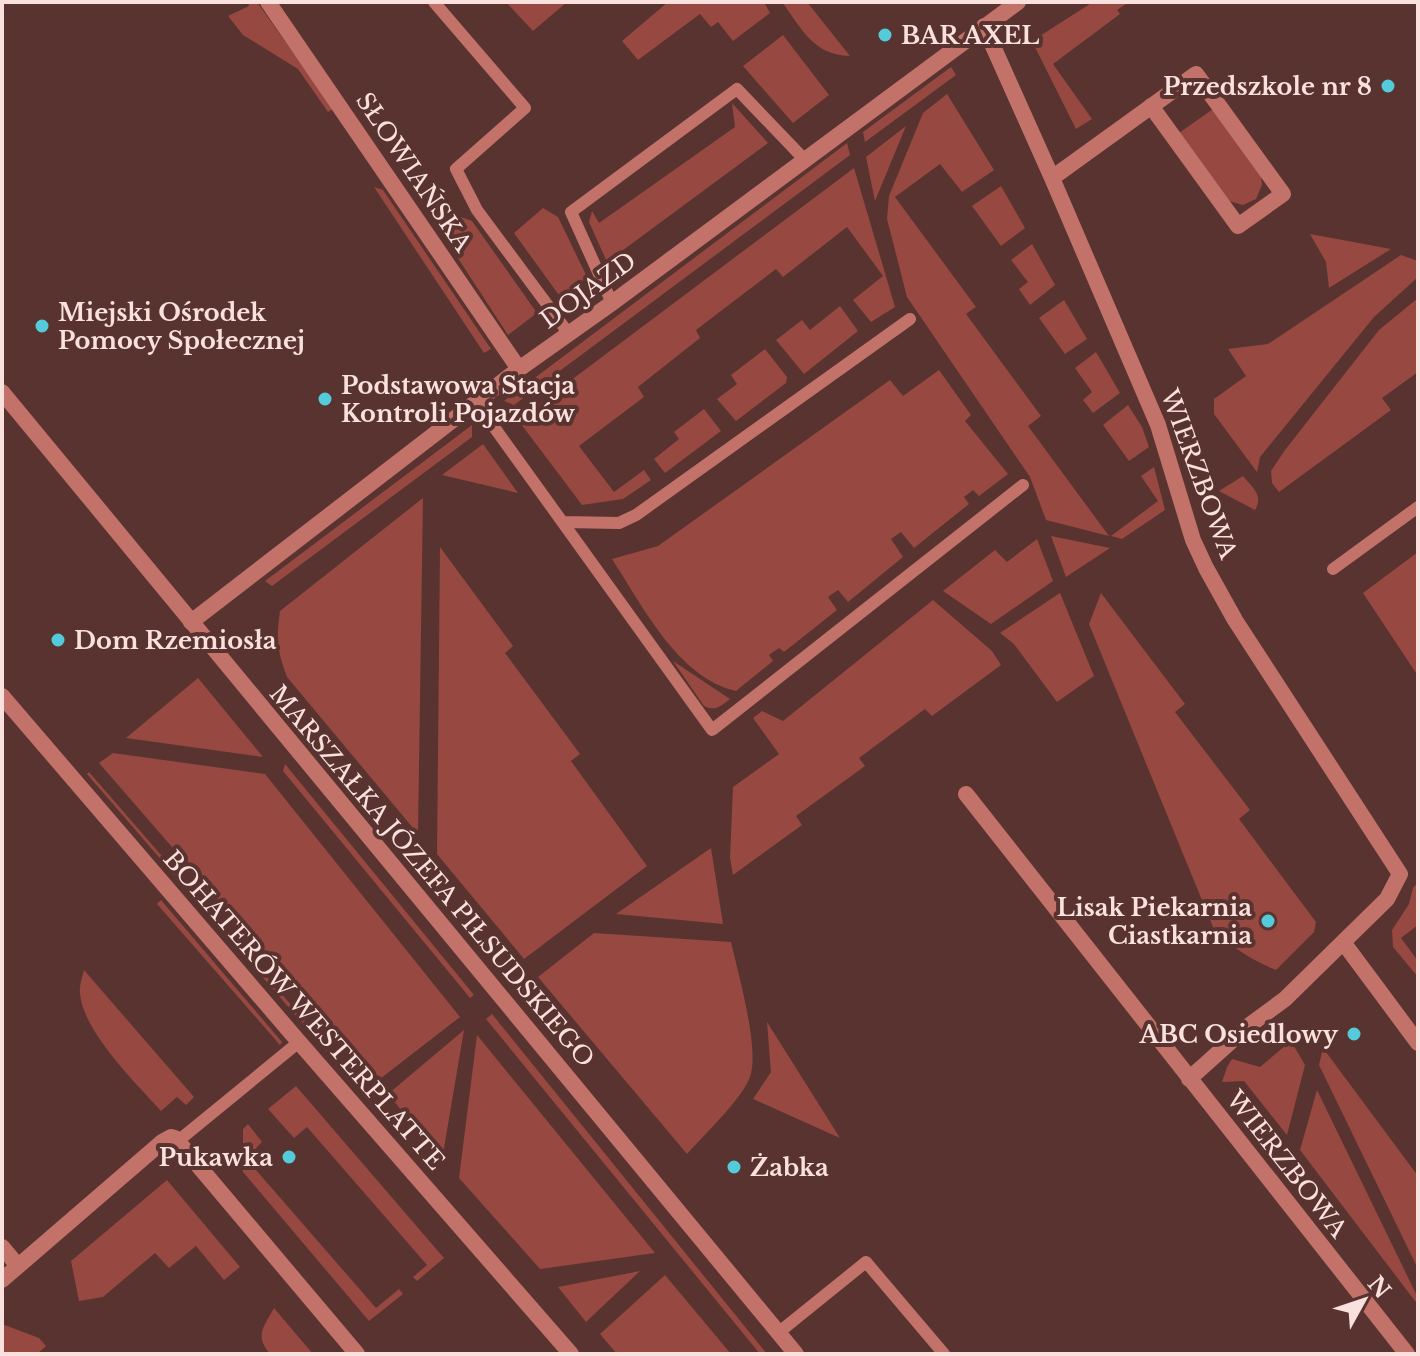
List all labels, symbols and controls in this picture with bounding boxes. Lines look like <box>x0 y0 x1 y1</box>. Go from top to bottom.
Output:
place label: BAR AXEL <box>901 21 1039 50</box>
marker: BAR AXEL <box>876 26 894 44</box>
place label: Przedszkole nr 8 <box>1163 72 1372 101</box>
marker: Przedszkole nr 8 <box>1379 77 1397 95</box>
street label: SŁOWIAŃSKA <box>350 86 479 257</box>
street label: DOJAZD <box>535 246 641 334</box>
place label: Miejski Ośrodek Pomocy Społecznej <box>58 298 305 355</box>
marker: Miejski Ośrodek Pomocy Społecznej <box>33 317 51 335</box>
place label: Podstawowa Stacja Kontroli Pojazdów <box>341 371 576 428</box>
street label: WIERZBOWA <box>1155 384 1243 563</box>
marker: Podstawowa Stacja Kontroli Pojazdów <box>316 390 334 408</box>
place label: Dom Rzemiosła <box>74 626 277 655</box>
marker: Dom Rzemiosła <box>49 631 67 649</box>
street label: MARSZAŁKA JÓZEFA PIŁSUDSKIEGO <box>264 679 600 1073</box>
street label: BOHATERÓW WESTERPLATTE <box>157 844 451 1176</box>
place label: Lisak Piekarnia Ciastkarnia <box>1057 893 1252 950</box>
marker: Lisak Piekarnia Ciastkarnia <box>1259 912 1277 930</box>
place label: ABC Osiedlowy <box>1139 1020 1338 1049</box>
marker: ABC Osiedlowy <box>1345 1025 1363 1043</box>
street label: WIERZBOWA <box>1220 1084 1354 1244</box>
place label: Pukawka <box>159 1143 273 1172</box>
marker: Pukawka <box>280 1148 298 1166</box>
place label: Żabka <box>750 1152 829 1182</box>
marker: Żabka <box>725 1158 743 1176</box>
north arrow <box>1324 1260 1404 1340</box>
text: N <box>1362 1271 1396 1304</box>

